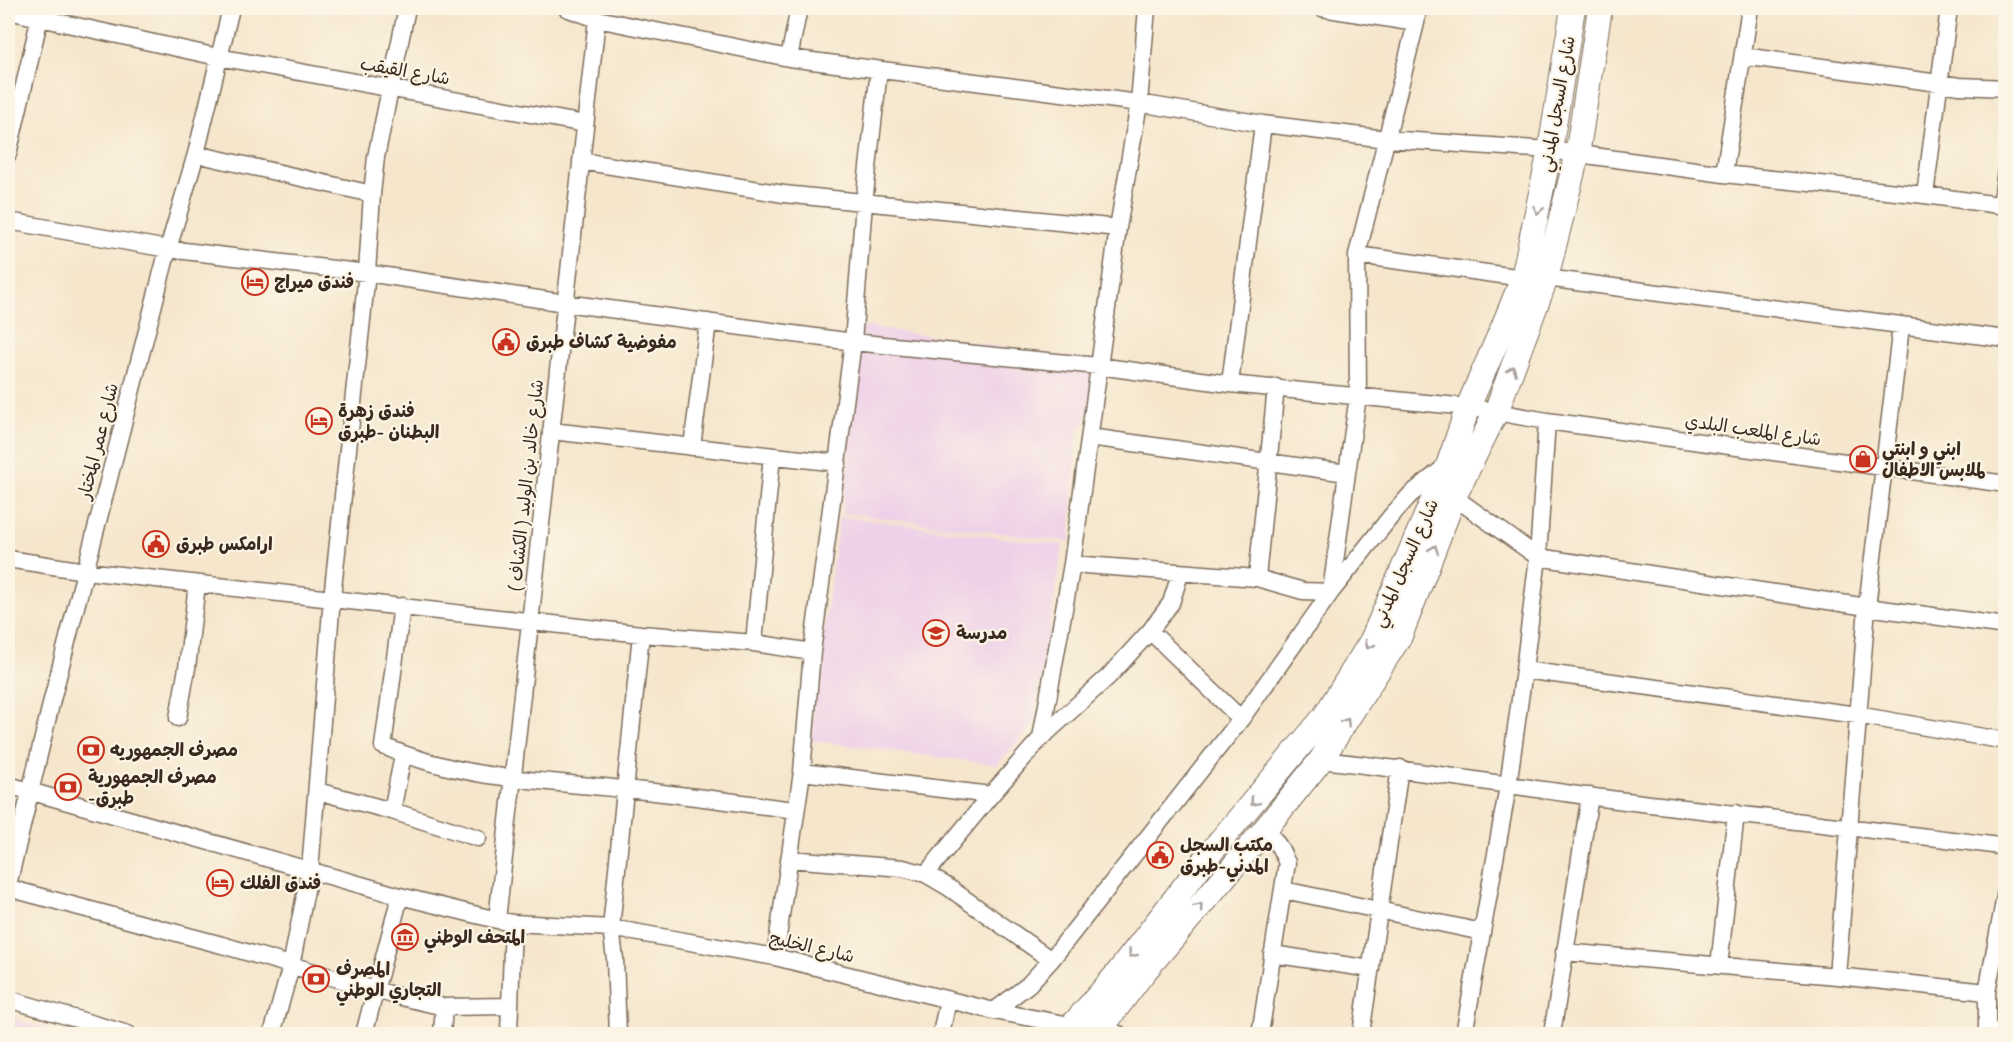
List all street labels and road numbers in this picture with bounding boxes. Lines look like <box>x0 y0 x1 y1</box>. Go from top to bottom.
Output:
street label: شارع السجل المدني <box>1533 34 1585 175</box>
street label: شارع القيقب <box>358 51 452 91</box>
street label: شارع خالد بن الوليد ( الكشاف ) <box>503 378 549 592</box>
street label: شارع عمر المختار <box>71 380 124 504</box>
street label: شارع الملعب البلدي <box>1683 409 1823 452</box>
street label: شارع السجل المدني <box>1366 495 1448 633</box>
street label: شارع الخليج <box>767 926 857 968</box>

